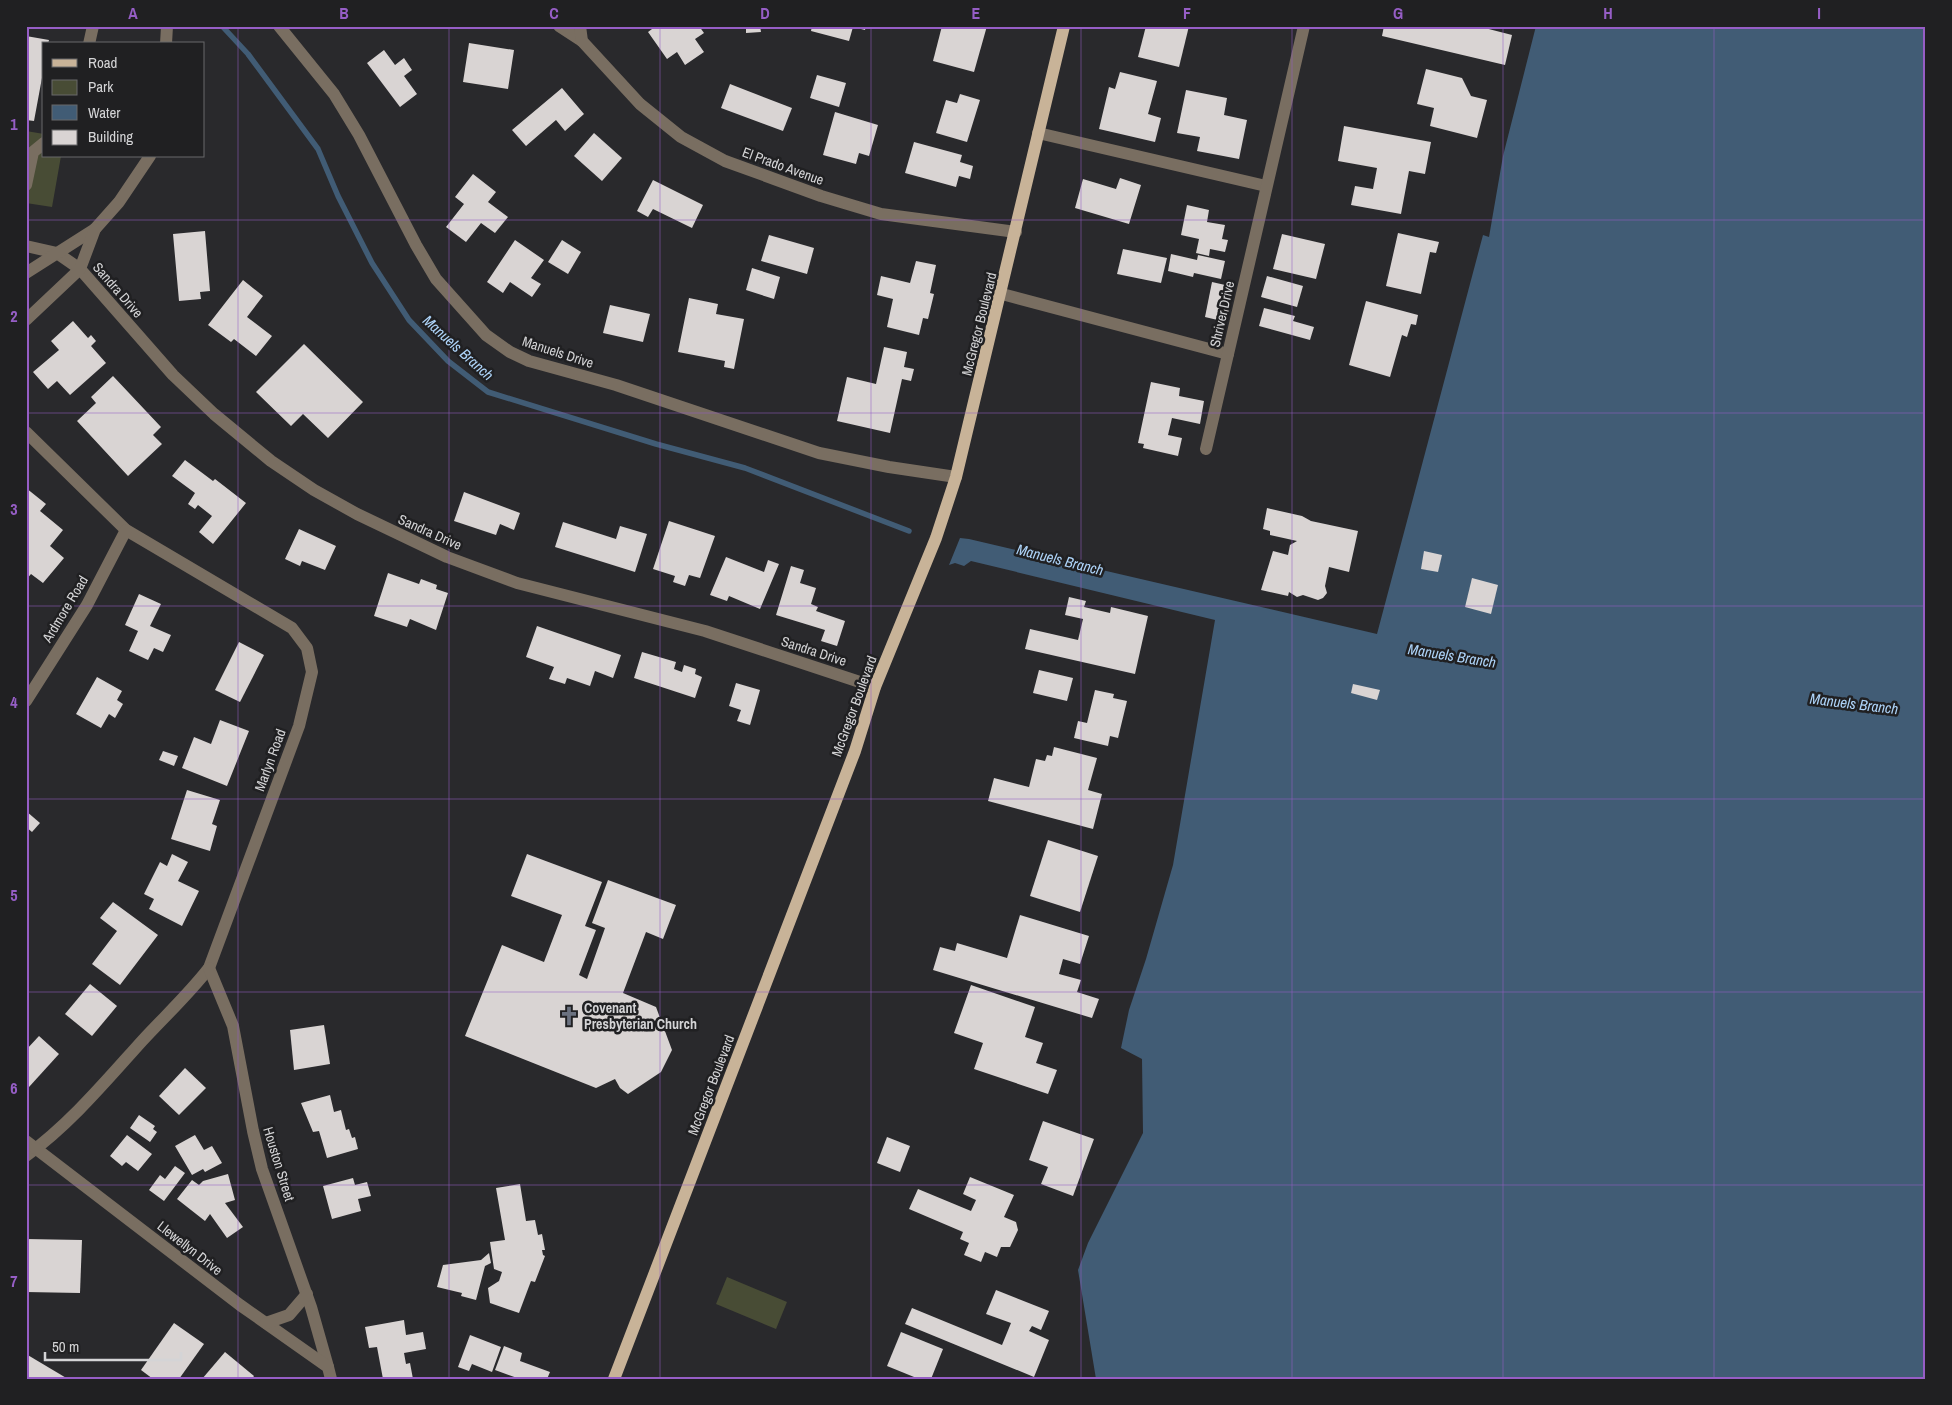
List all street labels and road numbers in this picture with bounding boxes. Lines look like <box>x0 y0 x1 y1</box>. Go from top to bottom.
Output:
street label: El Prado Avenue <box>740 143 826 189</box>
street label: Sandra Drive <box>89 259 147 321</box>
street label: McGregor Boulevard <box>957 270 1001 378</box>
street label: Shriver Drive <box>1206 279 1238 349</box>
street label: Manuels Drive <box>520 332 596 372</box>
street label: Sandra Drive <box>395 510 465 554</box>
street label: Ardmore Road <box>38 572 92 646</box>
street label: Sandra Drive <box>779 632 849 670</box>
street label: McGregor Boulevard <box>827 653 881 759</box>
street label: Marlyn Road <box>250 726 290 794</box>
street label: McGregor Boulevard <box>684 1032 738 1138</box>
street label: Houston Street <box>259 1125 299 1203</box>
street label: Llewellyn Drive <box>154 1217 226 1279</box>

